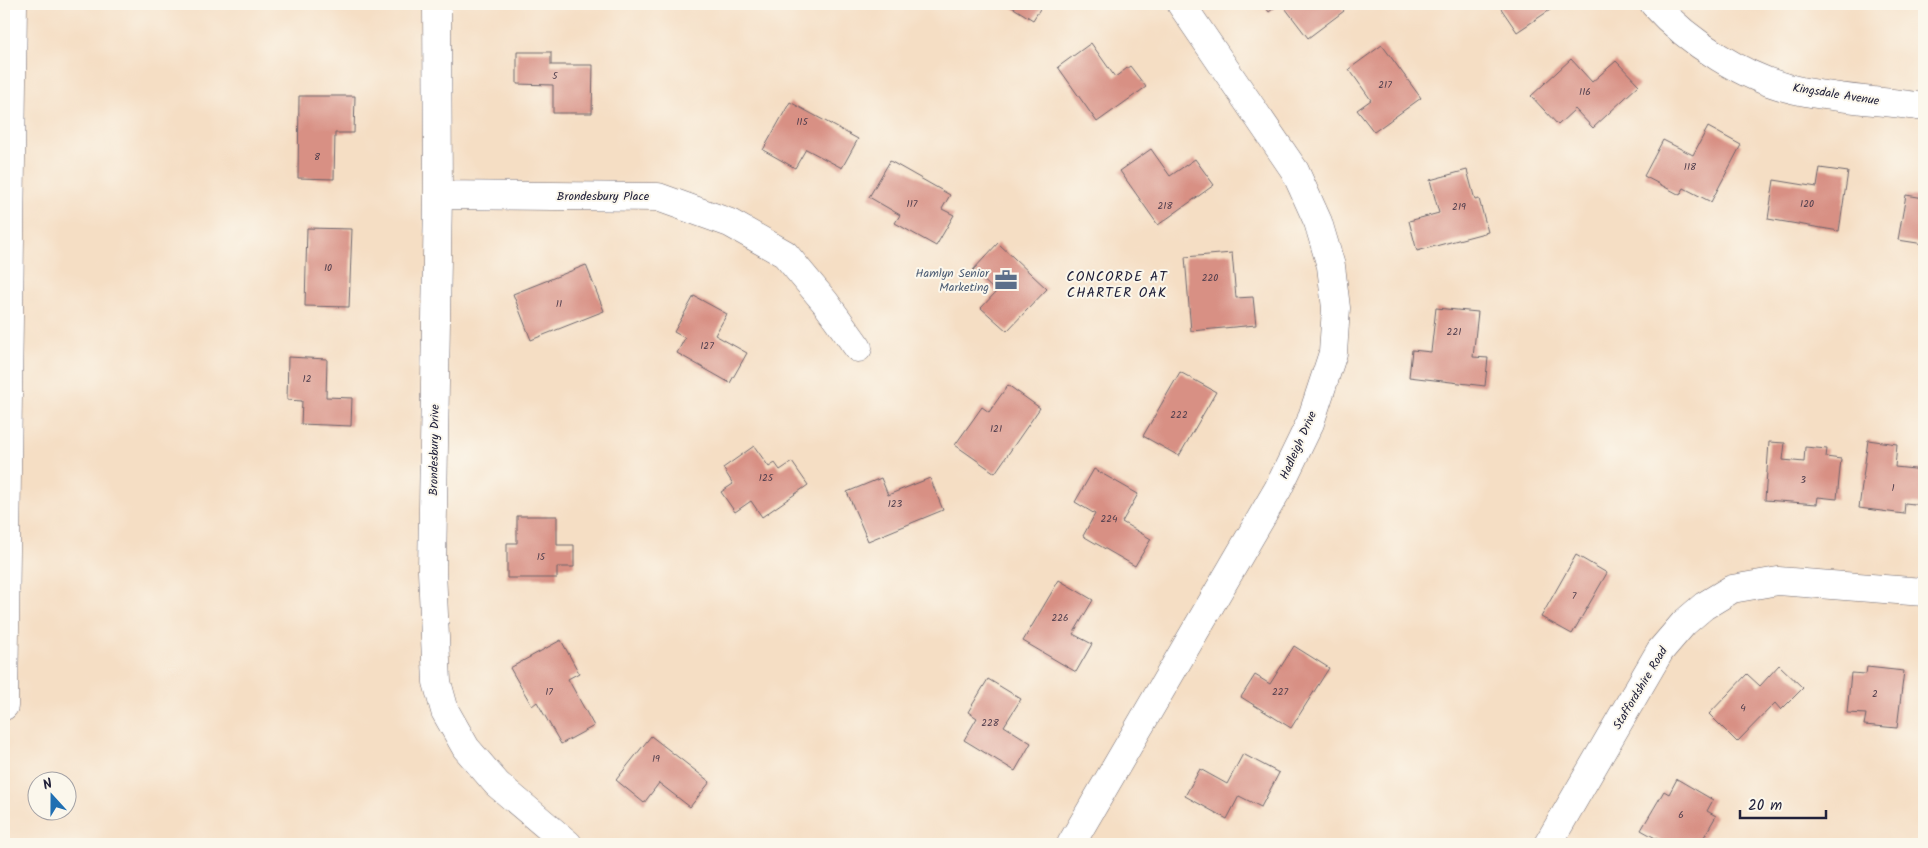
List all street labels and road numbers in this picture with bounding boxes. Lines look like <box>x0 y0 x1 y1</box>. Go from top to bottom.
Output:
street label: Kingsdale Avenue <box>1791 78 1881 111</box>
street label: Brondesbury Place <box>557 187 650 206</box>
street label: Brondesbury Drive <box>424 404 445 496</box>
street label: Hadleigh Drive <box>1275 408 1322 482</box>
street label: Staffordshire Road <box>1608 642 1673 733</box>

